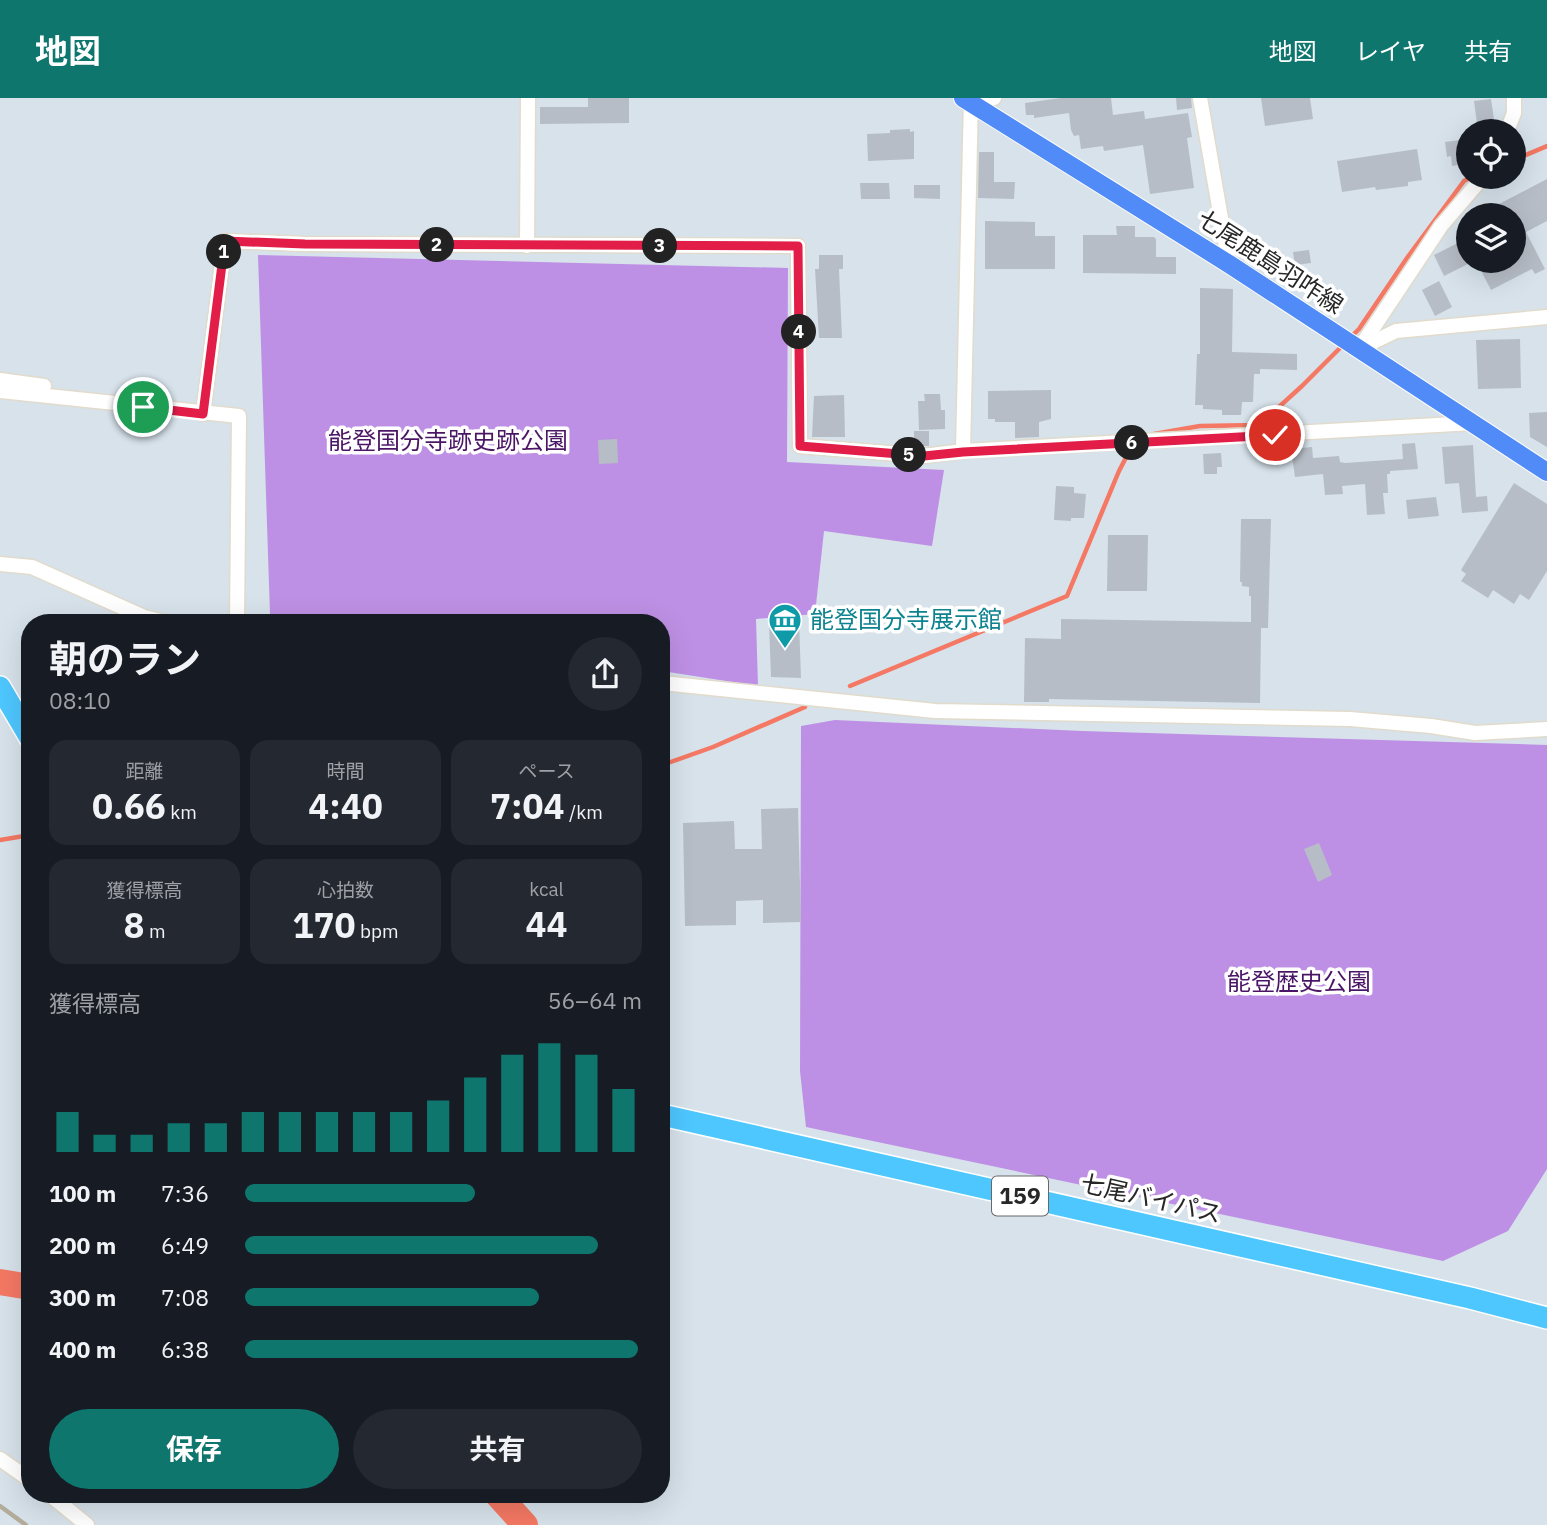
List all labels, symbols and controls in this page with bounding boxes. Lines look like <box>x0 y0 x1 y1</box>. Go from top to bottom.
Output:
text: 地図 <box>35 29 101 72</box>
text: 地図 <box>1269 35 1317 67</box>
text: レイヤ <box>1355 35 1426 67</box>
text: 共有 <box>1464 35 1512 67</box>
map controls <box>1456 119 1526 273</box>
button: locate <box>1456 119 1526 189</box>
street label: 七尾鹿島羽咋線 <box>1191 202 1350 320</box>
button: layers <box>1456 203 1526 273</box>
pin: 2 <box>420 228 454 262</box>
pin: 3 <box>642 228 678 264</box>
text: 2 <box>431 232 442 256</box>
text: 3 <box>654 233 665 257</box>
pin: 1 <box>206 234 242 270</box>
text: 1 <box>218 239 229 263</box>
pin: 4 <box>782 314 816 350</box>
text: 4 <box>793 319 804 343</box>
pin <box>113 377 173 437</box>
icon: arrive <box>124 388 162 426</box>
pin <box>1245 405 1305 465</box>
icon: check <box>1256 416 1294 454</box>
park label: 能登国分寺跡史跡公園 <box>328 424 568 456</box>
pin: 6 <box>1114 426 1150 460</box>
text: 6 <box>1126 430 1137 454</box>
pin: 5 <box>892 438 926 472</box>
text: 5 <box>903 442 914 466</box>
museum icon: 能登国分寺展示館 <box>766 601 804 650</box>
place label: 能登国分寺展示館 <box>810 603 1002 635</box>
text: 朝のラン <box>49 634 201 683</box>
button: share <box>568 637 642 711</box>
text: 08:10 <box>49 685 111 715</box>
text: 距離 <box>125 759 164 783</box>
text: 時間 <box>326 759 365 783</box>
text: ペース <box>518 759 575 783</box>
text: 0.66 <box>92 783 166 829</box>
text: 4:40 <box>308 783 383 829</box>
text: 7:04 <box>490 783 565 829</box>
text: km <box>166 800 197 824</box>
text: /km <box>565 800 603 824</box>
text: kcal <box>529 877 564 901</box>
text: 獲得標高 <box>106 878 183 902</box>
text: 心拍数 <box>317 878 374 902</box>
text: 44 <box>525 901 568 947</box>
text: 8 <box>123 902 144 948</box>
text: 170 <box>292 902 355 948</box>
text: m <box>144 919 166 943</box>
text: bpm <box>355 919 399 943</box>
park label: 能登歴史公園 <box>1227 965 1371 997</box>
text: 56–64 m <box>548 985 642 1015</box>
text: 獲得標高 <box>49 988 141 1018</box>
street label: 七尾バイパス <box>1078 1166 1225 1230</box>
road number: 159 <box>992 1176 1048 1216</box>
text: 100 m <box>49 1178 116 1208</box>
text: 7:36 <box>161 1178 209 1208</box>
text: 200 m <box>49 1230 116 1260</box>
text: 6:49 <box>161 1230 209 1260</box>
text: 300 m <box>49 1282 116 1312</box>
text: 7:08 <box>161 1282 209 1312</box>
text: 400 m <box>49 1334 116 1364</box>
text: 6:38 <box>161 1334 209 1364</box>
button: 保存 <box>49 1409 339 1489</box>
button: 共有 <box>353 1409 642 1489</box>

